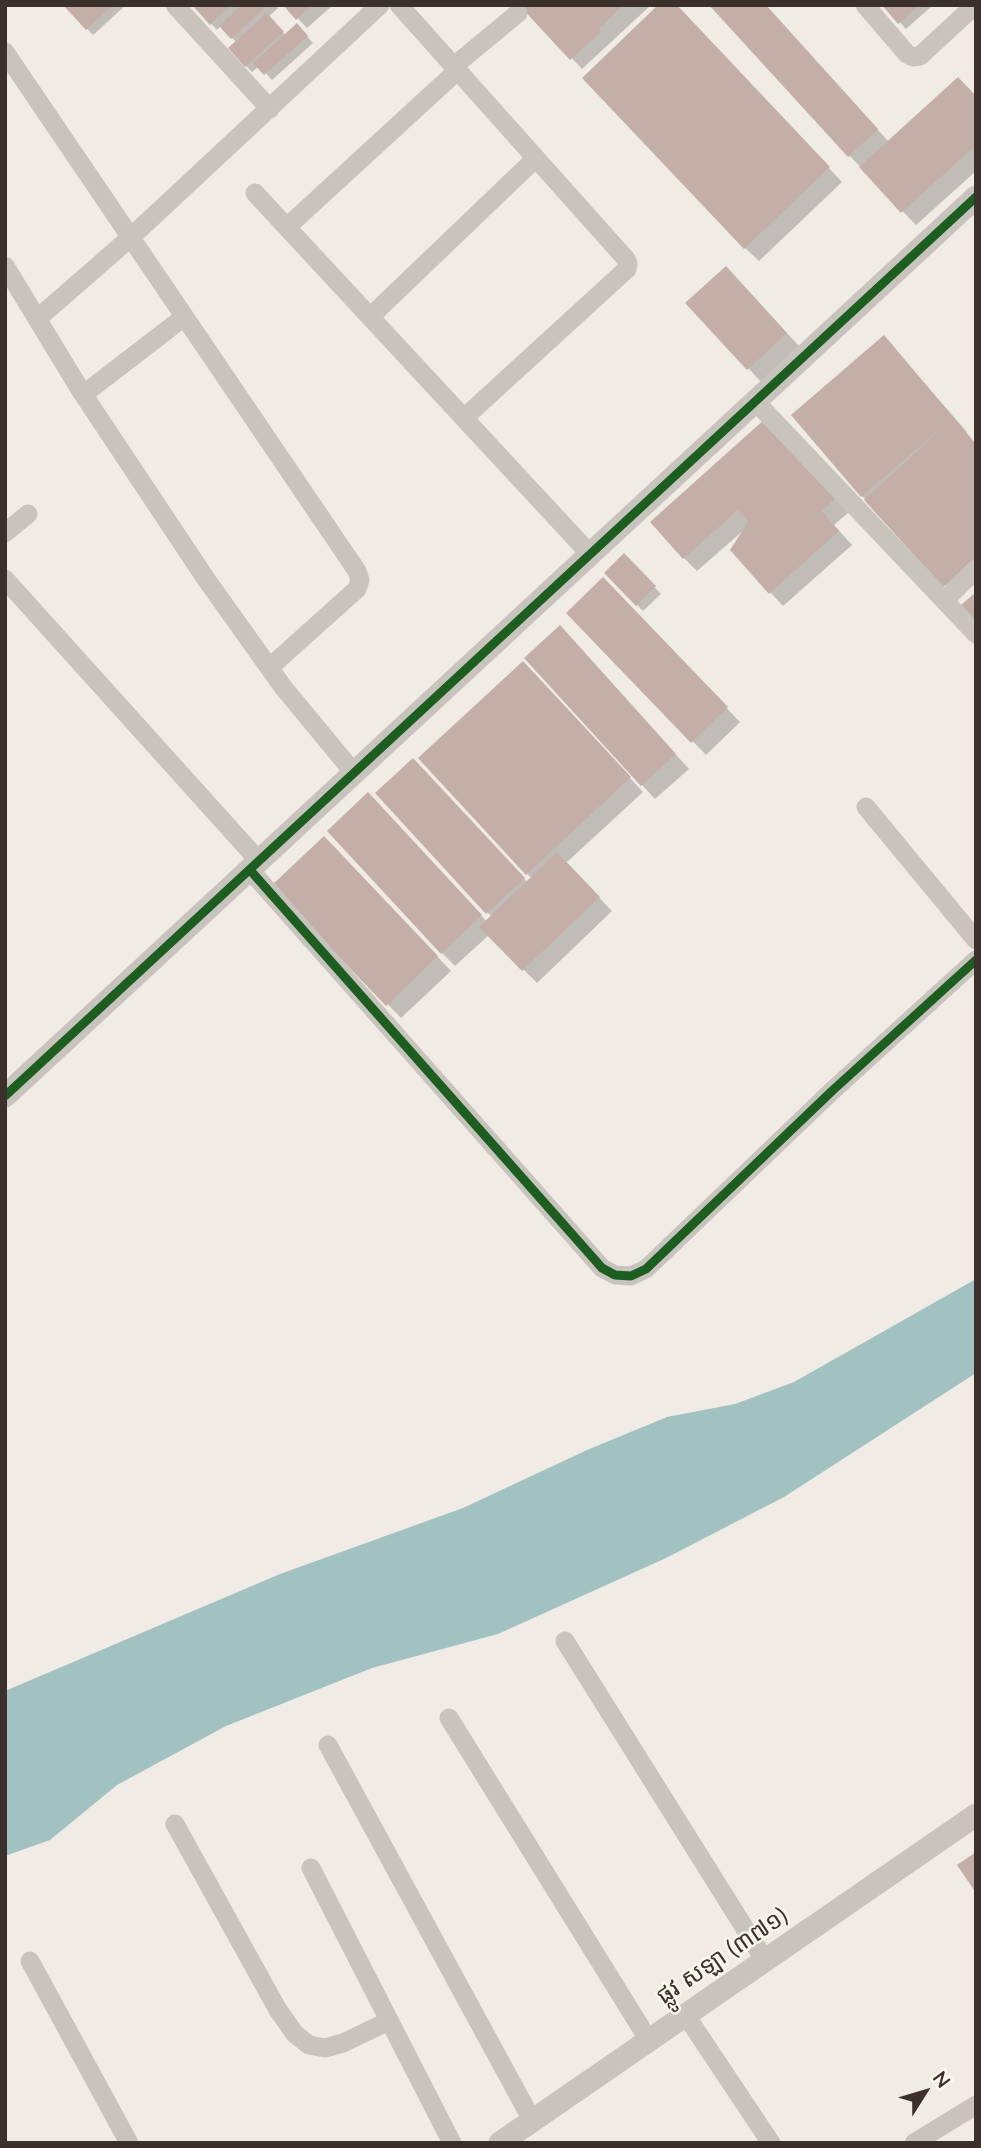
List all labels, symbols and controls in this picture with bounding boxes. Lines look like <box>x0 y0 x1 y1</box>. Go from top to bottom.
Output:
street label: ផ្លូវ សឡា (៣៧១) <box>651 1901 793 2011</box>
north arrow <box>890 2057 960 2127</box>
text: N <box>929 2066 956 2092</box>

